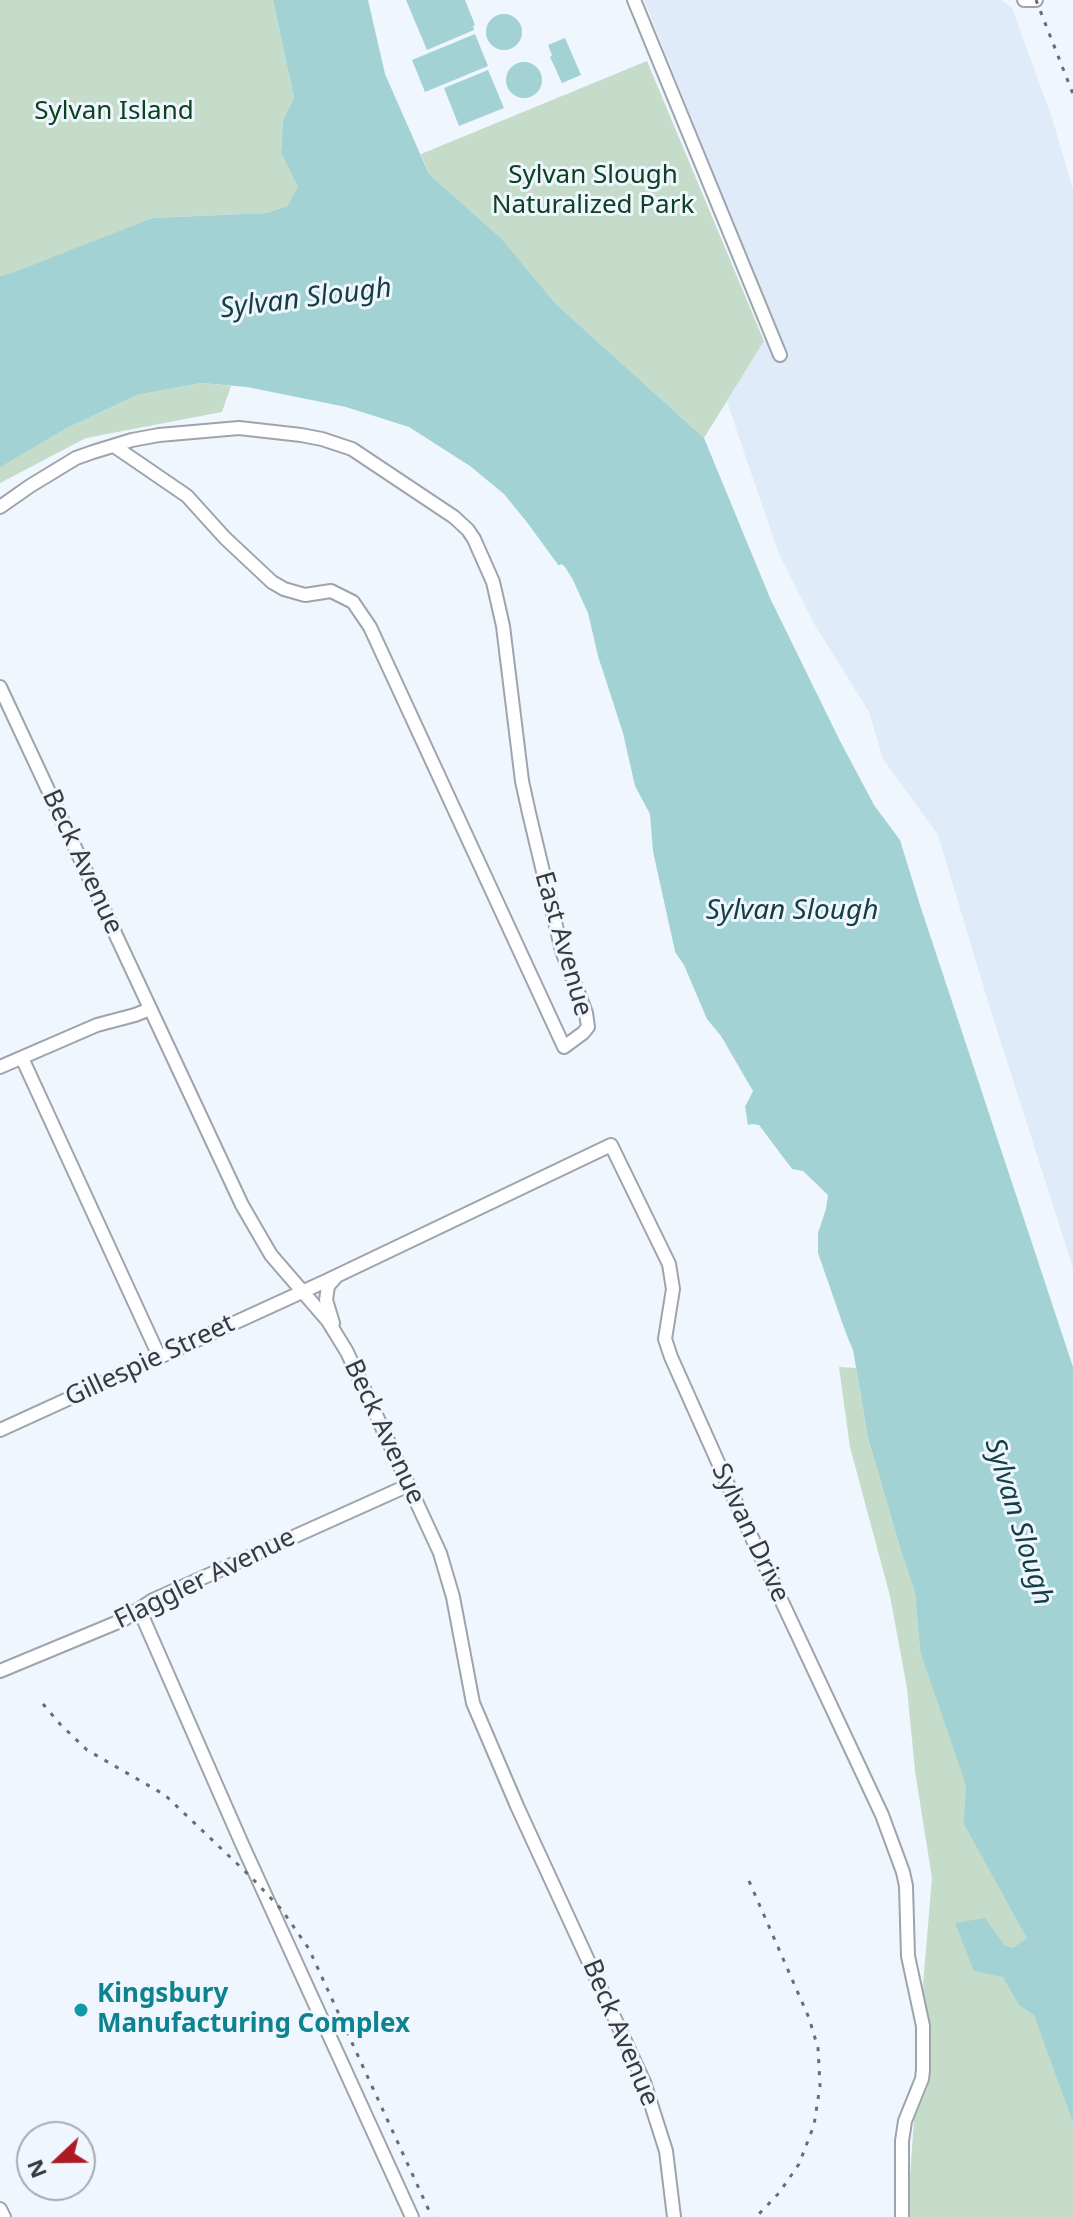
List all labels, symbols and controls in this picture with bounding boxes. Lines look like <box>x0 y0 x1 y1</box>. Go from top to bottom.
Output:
park label: Sylvan Island <box>34 96 194 128</box>
park label: Sylvan Slough Naturalized Park <box>492 160 694 222</box>
water label: Sylvan Slough <box>218 272 394 326</box>
street label: Beck Avenue <box>35 785 129 939</box>
street label: East Avenue <box>527 868 599 1020</box>
water label: Sylvan Slough <box>706 894 878 928</box>
street label: Gillespie Street <box>61 1308 239 1414</box>
street label: Beck Avenue <box>337 1355 431 1509</box>
water label: Sylvan Slough <box>977 1435 1059 1609</box>
street label: Sylvan Drive <box>704 1459 796 1607</box>
street label: Flaggler Avenue <box>110 1522 300 1636</box>
street label: Beck Avenue <box>575 1955 665 2111</box>
place label: Kingsbury Manufacturing Complex <box>97 1979 410 2040</box>
marker: Kingsbury Manufacturing Complex <box>72 2001 90 2019</box>
north arrow <box>16 2121 96 2201</box>
text: N <box>18 2155 53 2183</box>

